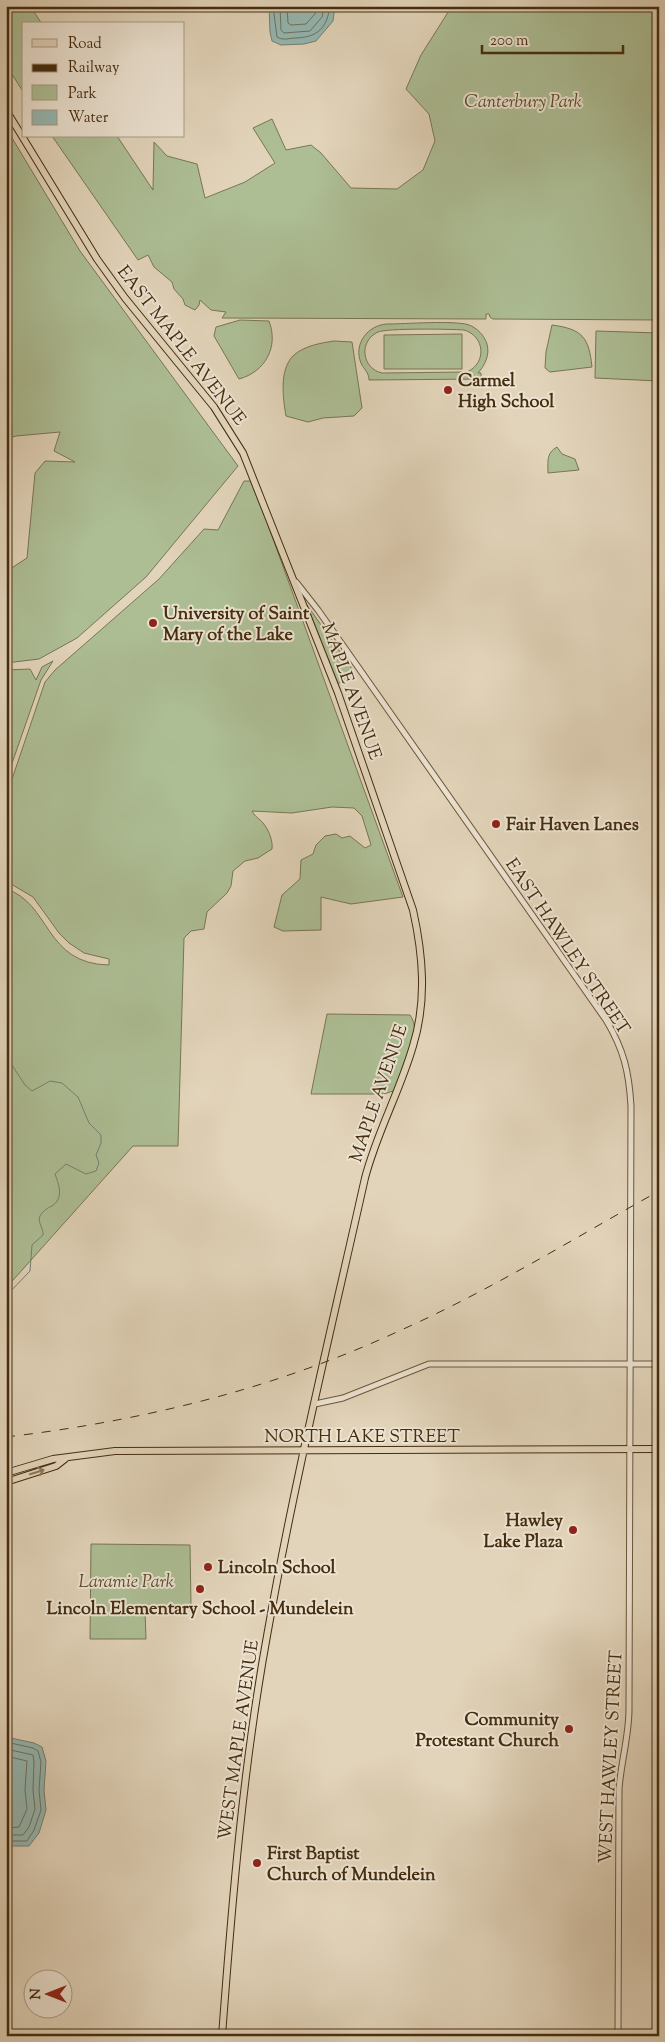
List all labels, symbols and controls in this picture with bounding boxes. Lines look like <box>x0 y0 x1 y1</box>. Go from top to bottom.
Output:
legend <box>22 22 185 138</box>
scale bar <box>482 22 624 54</box>
text: 200 m <box>490 31 529 52</box>
text: Road <box>68 34 102 55</box>
text: Railway <box>68 58 120 79</box>
text: Park <box>68 84 97 105</box>
park label: Canterbury Park <box>464 90 582 116</box>
text: Water <box>68 108 109 129</box>
street label: EAST MAPLE AVENUE <box>110 261 251 432</box>
place label: Carmel High School <box>458 369 555 416</box>
marker: Carmel High School <box>442 384 454 396</box>
place label: University of Saint Mary of the Lake <box>163 602 310 649</box>
marker: University of Saint Mary of the Lake <box>147 617 159 629</box>
street label: MAPLE AVENUE <box>313 619 387 764</box>
place label: Fair Haven Lanes <box>506 813 639 839</box>
marker: Fair Haven Lanes <box>490 818 502 830</box>
street label: EAST HAWLEY STREET <box>497 854 635 1041</box>
street label: MAPLE AVENUE <box>344 1021 416 1166</box>
street label: NORTH LAKE STREET <box>264 1425 460 1451</box>
one-way arrow <box>29 1467 45 1476</box>
place label: Hawley Lake Plaza <box>484 1509 564 1556</box>
marker: Hawley Lake Plaza <box>567 1524 579 1536</box>
place label: Lincoln School <box>218 1556 337 1582</box>
marker: Lincoln School <box>202 1561 214 1573</box>
park label: Laramie Park <box>78 1570 174 1596</box>
marker: Lincoln Elementary School - Mundelein <box>194 1583 206 1595</box>
place label: Lincoln Elementary School - Mundelein <box>46 1597 354 1623</box>
street label: WEST MAPLE AVENUE <box>213 1638 267 1842</box>
street label: WEST HAWLEY STREET <box>593 1649 631 1864</box>
place label: Community Protestant Church <box>415 1708 559 1755</box>
marker: Community Protestant Church <box>563 1723 575 1735</box>
place label: First Baptist Church of Mundelein <box>267 1842 436 1889</box>
marker: First Baptist Church of Mundelein <box>251 1857 263 1869</box>
north arrow <box>22 1970 72 2020</box>
text: N <box>27 1988 47 2000</box>

